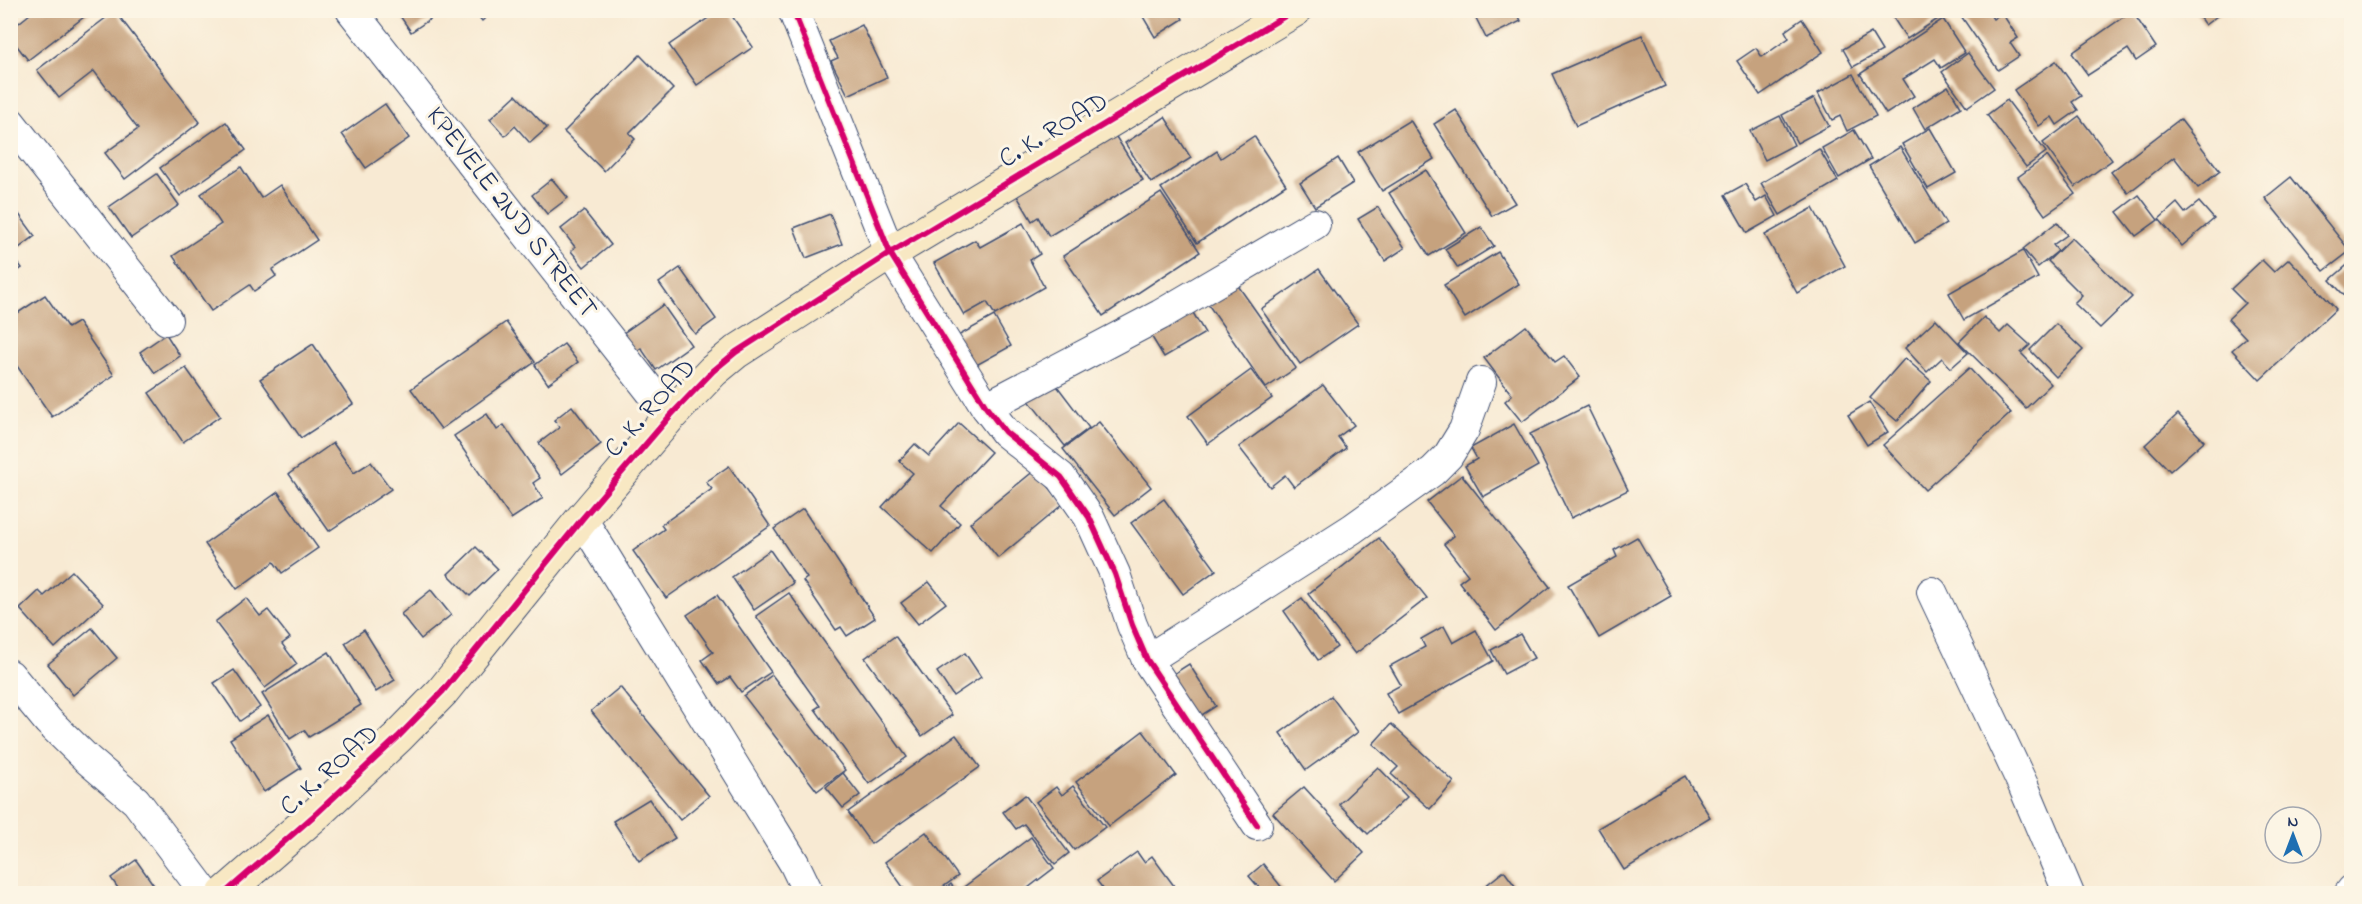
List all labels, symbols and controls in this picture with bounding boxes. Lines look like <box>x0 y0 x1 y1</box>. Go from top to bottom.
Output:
street label: C. K. ROAD <box>992 83 1116 179</box>
street label: KPEVELE 2ND STREET <box>416 99 606 327</box>
street label: C. K. ROAD <box>596 351 706 467</box>
street label: C. K. ROAD <box>272 716 388 826</box>
north arrow <box>2263 805 2323 865</box>
text: N <box>2288 810 2299 834</box>

